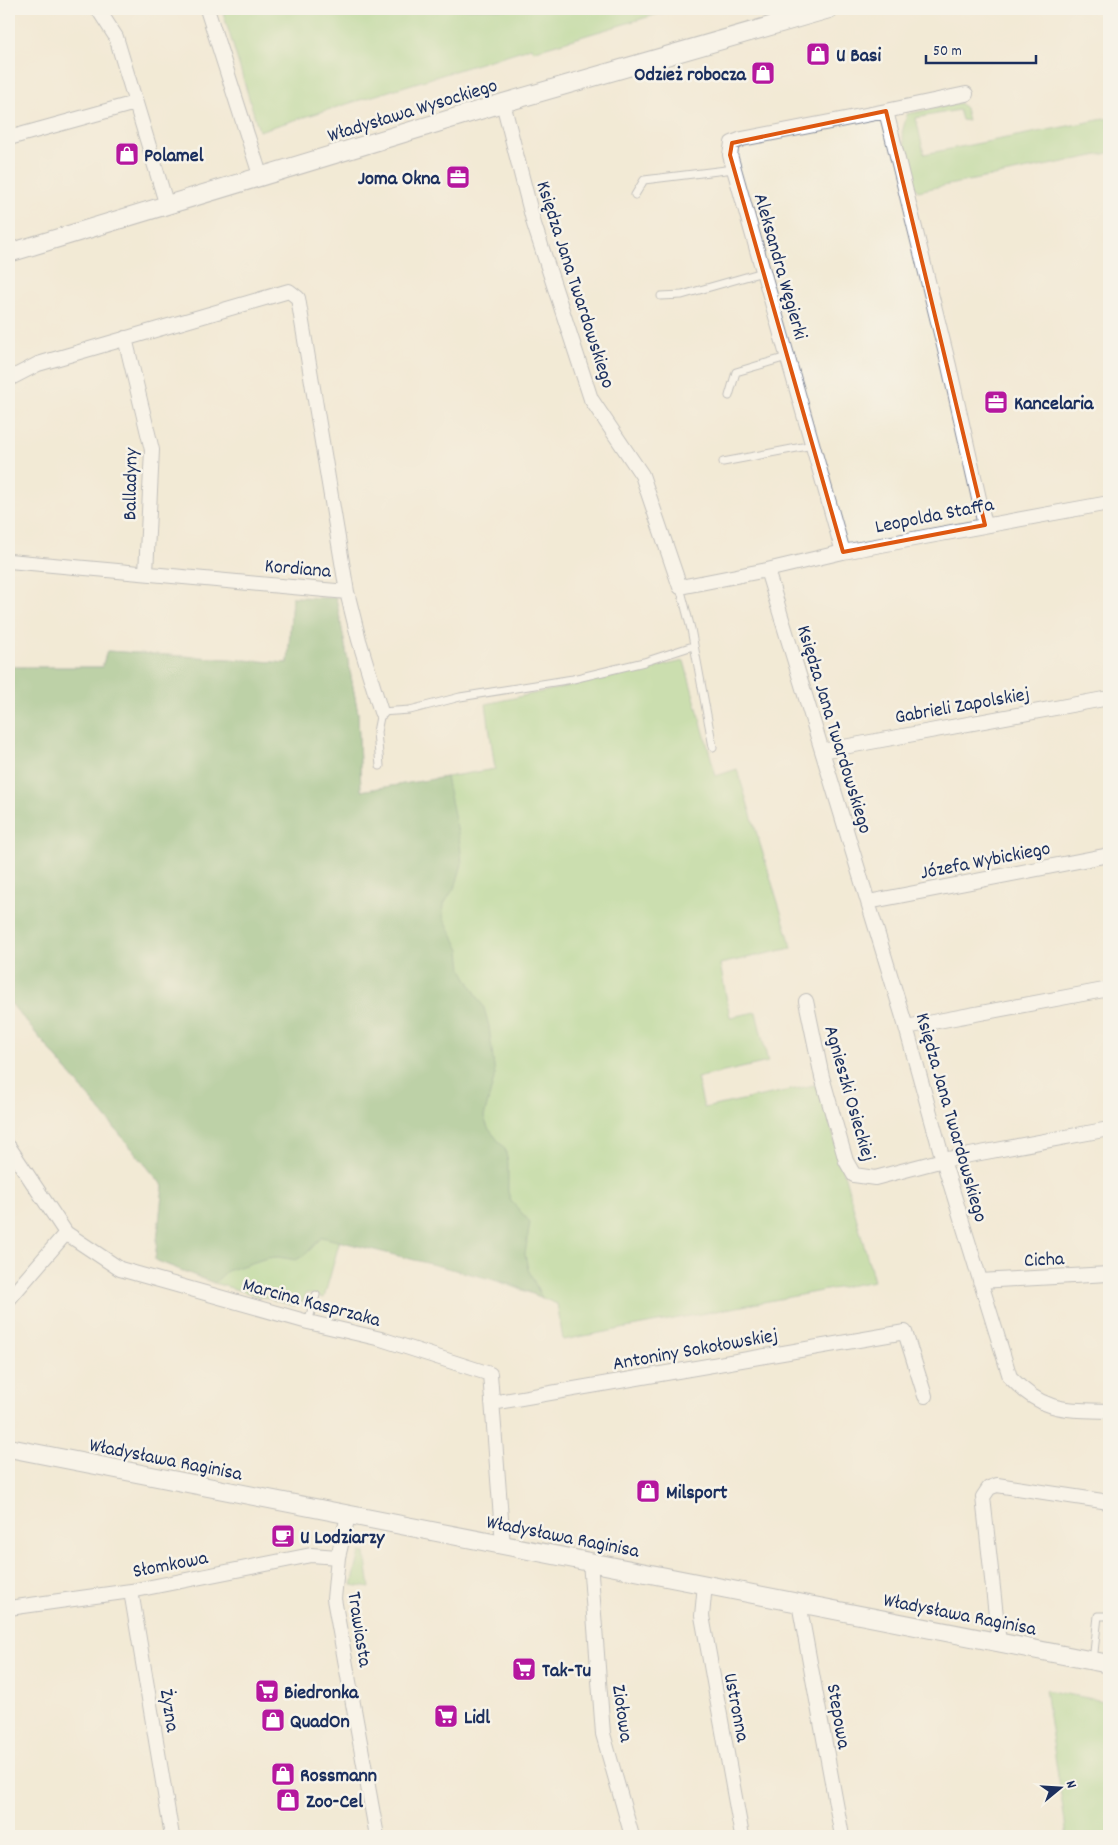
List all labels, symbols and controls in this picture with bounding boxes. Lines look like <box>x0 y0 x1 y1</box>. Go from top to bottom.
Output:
scale bar <box>926 32 1036 64</box>
shop icon: U Basi <box>805 41 831 67</box>
text: 50 m <box>933 41 962 63</box>
place label: U Basi <box>836 43 882 71</box>
shop icon: Odzież robocza <box>750 60 776 86</box>
place label: Odzież robocza <box>634 62 747 90</box>
street label: Władysława Wysockiego <box>324 73 501 151</box>
shop icon: Polamel <box>114 141 140 167</box>
place label: Polamel <box>144 143 204 171</box>
office icon: Joma Okna <box>445 164 471 190</box>
place label: Joma Okna <box>358 166 441 194</box>
street label: Księdza Jana Twardowskiego <box>527 178 621 392</box>
street label: Aleksandra Węgierki <box>745 190 814 344</box>
office icon: Kancelaria <box>983 389 1009 415</box>
place label: Kancelaria <box>1014 391 1094 419</box>
street label: Balladyny <box>117 447 147 521</box>
street label: Leopolda Staffa <box>873 492 997 542</box>
street label: Kordiana <box>263 553 333 587</box>
street label: Księdza Jana Twardowskiego <box>788 622 878 838</box>
street label: Gabrieli Zapolskiej <box>893 681 1032 733</box>
street label: Józefa Wybickiego <box>918 836 1053 888</box>
street label: Księdza Jana Twardowskiego <box>907 1010 993 1226</box>
street label: Agnieszki Osieckiej <box>815 1023 881 1165</box>
street label: Cicha <box>1023 1246 1066 1276</box>
street label: Marcina Kasprzaka <box>239 1272 384 1336</box>
street label: Antoniny Sokołowskiej <box>611 1323 780 1379</box>
street label: Władysława Raginisa <box>87 1432 245 1490</box>
shop icon: Milsport <box>635 1478 661 1504</box>
place label: Milsport <box>666 1480 728 1508</box>
street label: Władysława Raginisa <box>484 1509 642 1567</box>
cafe icon: U Lodziarzy <box>270 1523 296 1549</box>
place label: U Lodziarzy <box>300 1525 385 1553</box>
street label: Słomkowa <box>131 1545 211 1587</box>
street label: Władysława Raginisa <box>881 1587 1039 1645</box>
street label: Trawiasta <box>338 1590 378 1670</box>
supermarket icon: Tak-Tu <box>511 1656 537 1682</box>
place label: Tak-Tu <box>542 1658 591 1686</box>
street label: Ustronna <box>715 1671 756 1745</box>
supermarket icon: Biedronka <box>254 1678 280 1704</box>
place label: Biedronka <box>284 1680 359 1708</box>
street label: Stepowa <box>818 1682 857 1752</box>
street label: Ziołowa <box>603 1683 639 1744</box>
street label: Żyzna <box>151 1687 185 1735</box>
supermarket icon: Lidl <box>433 1703 459 1729</box>
place label: Lidl <box>464 1705 490 1733</box>
shop icon: QuadOn <box>260 1707 286 1733</box>
place label: QuadOn <box>290 1709 350 1737</box>
shop icon: Rossmann <box>270 1761 296 1787</box>
north arrow <box>1036 1762 1086 1812</box>
place label: Rossmann <box>300 1763 377 1791</box>
text: N <box>1060 1778 1081 1791</box>
shop icon: Zoo-Cel <box>275 1787 301 1813</box>
place label: Zoo-Cel <box>306 1789 363 1817</box>

